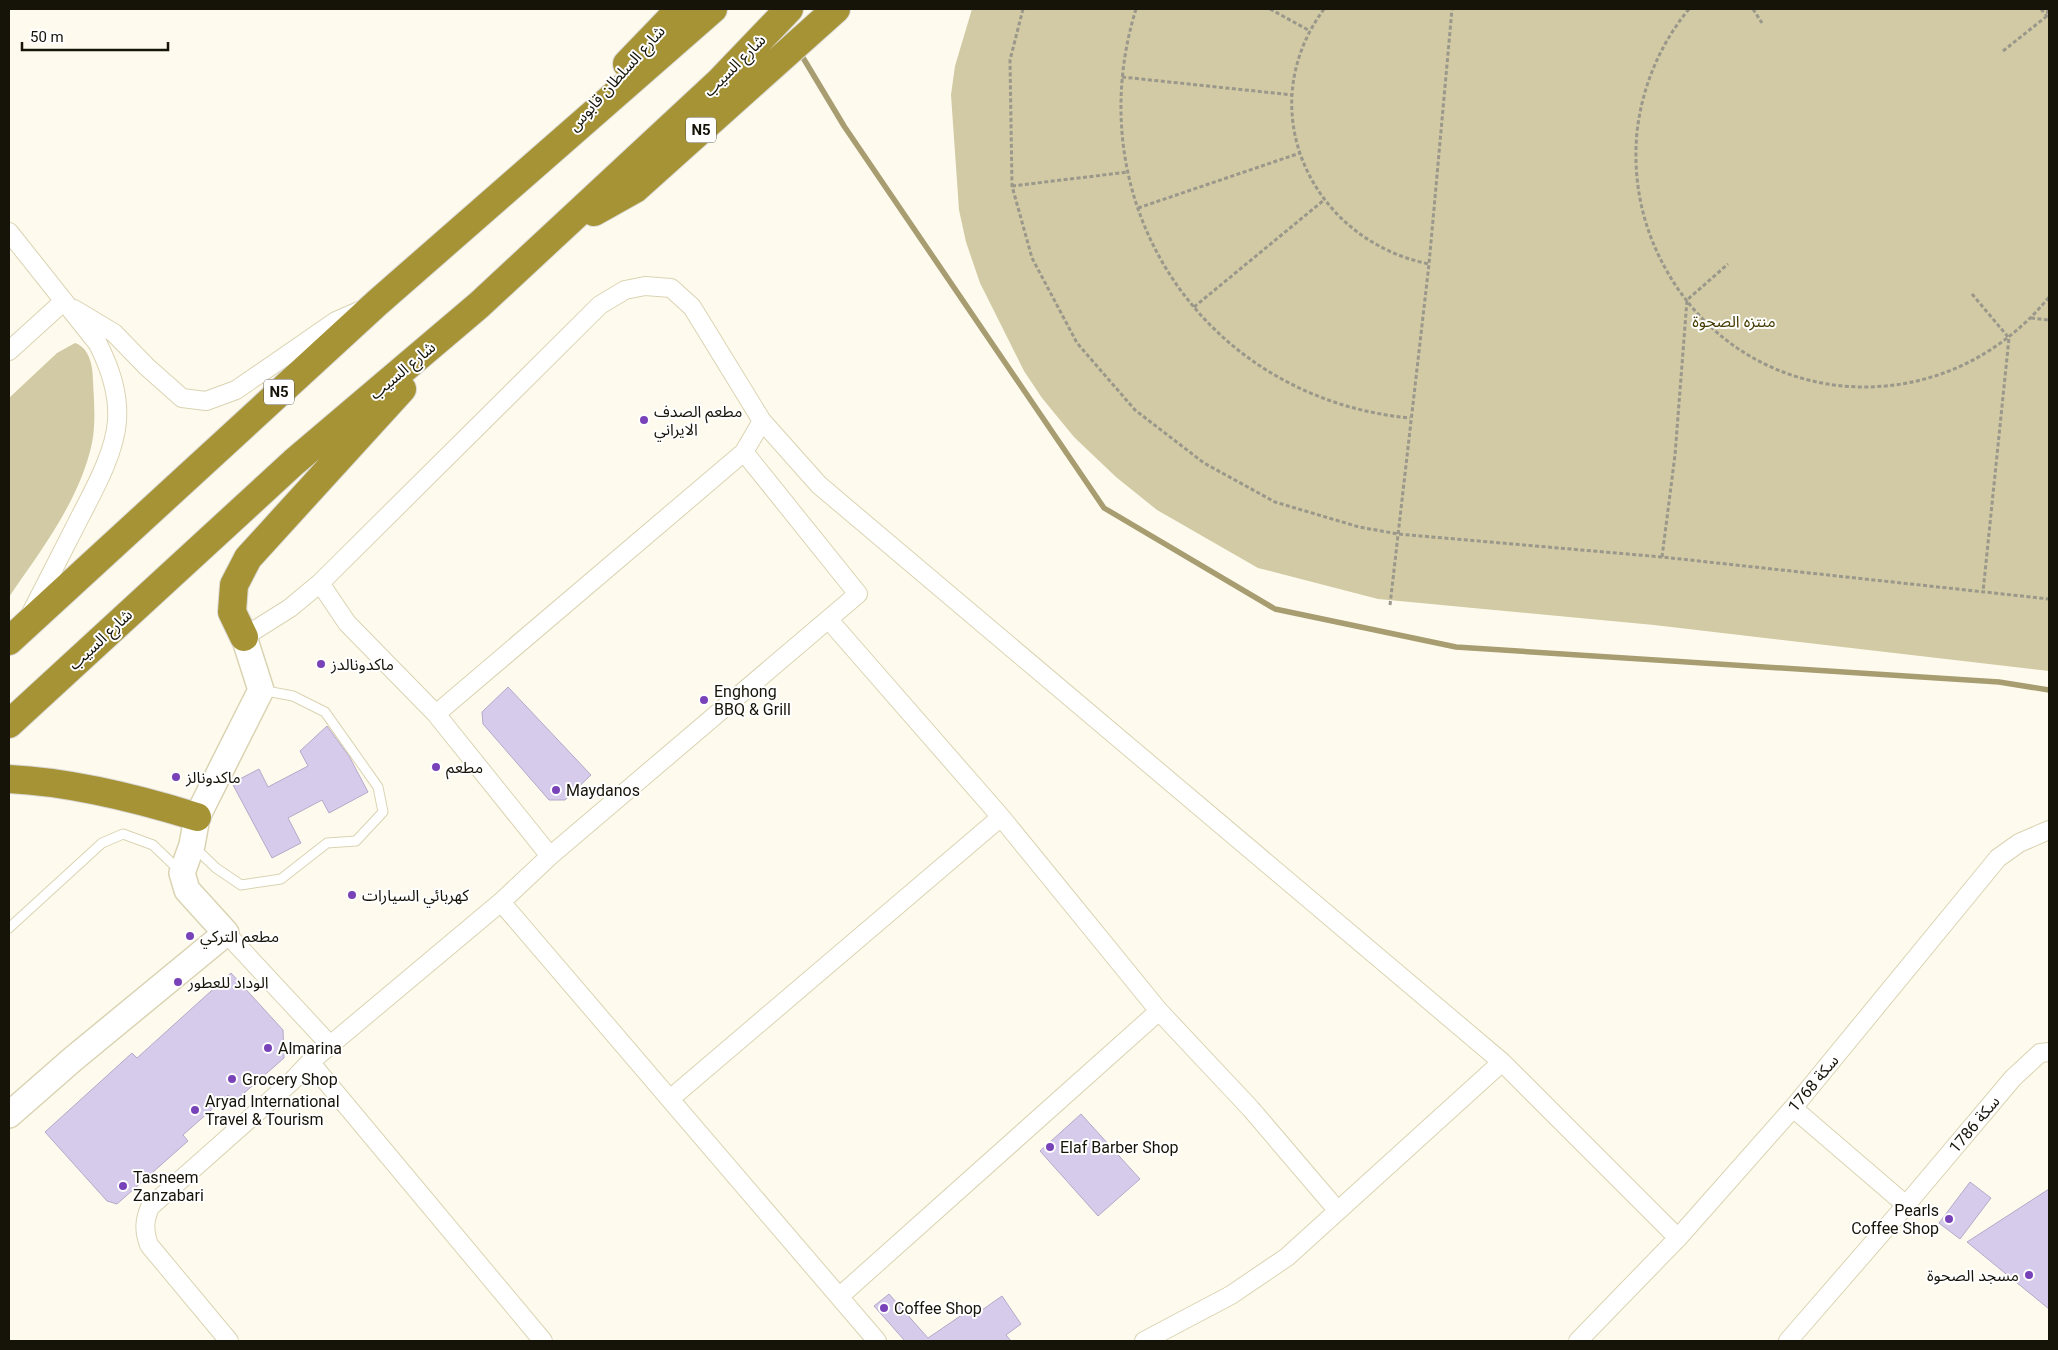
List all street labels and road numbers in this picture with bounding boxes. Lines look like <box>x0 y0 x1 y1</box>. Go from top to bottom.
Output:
street label: شارع السلطان قابوس <box>564 22 671 137</box>
street label: شارع السيب <box>699 30 772 103</box>
road number: N5 <box>686 118 716 142</box>
street label: شارع السيب <box>366 337 441 406</box>
road number: N5 <box>264 380 294 404</box>
street label: شارع السيب <box>65 605 138 676</box>
street label: سكة 1768 <box>1784 1051 1843 1116</box>
street label: سكة 1786 <box>1945 1092 2004 1157</box>

